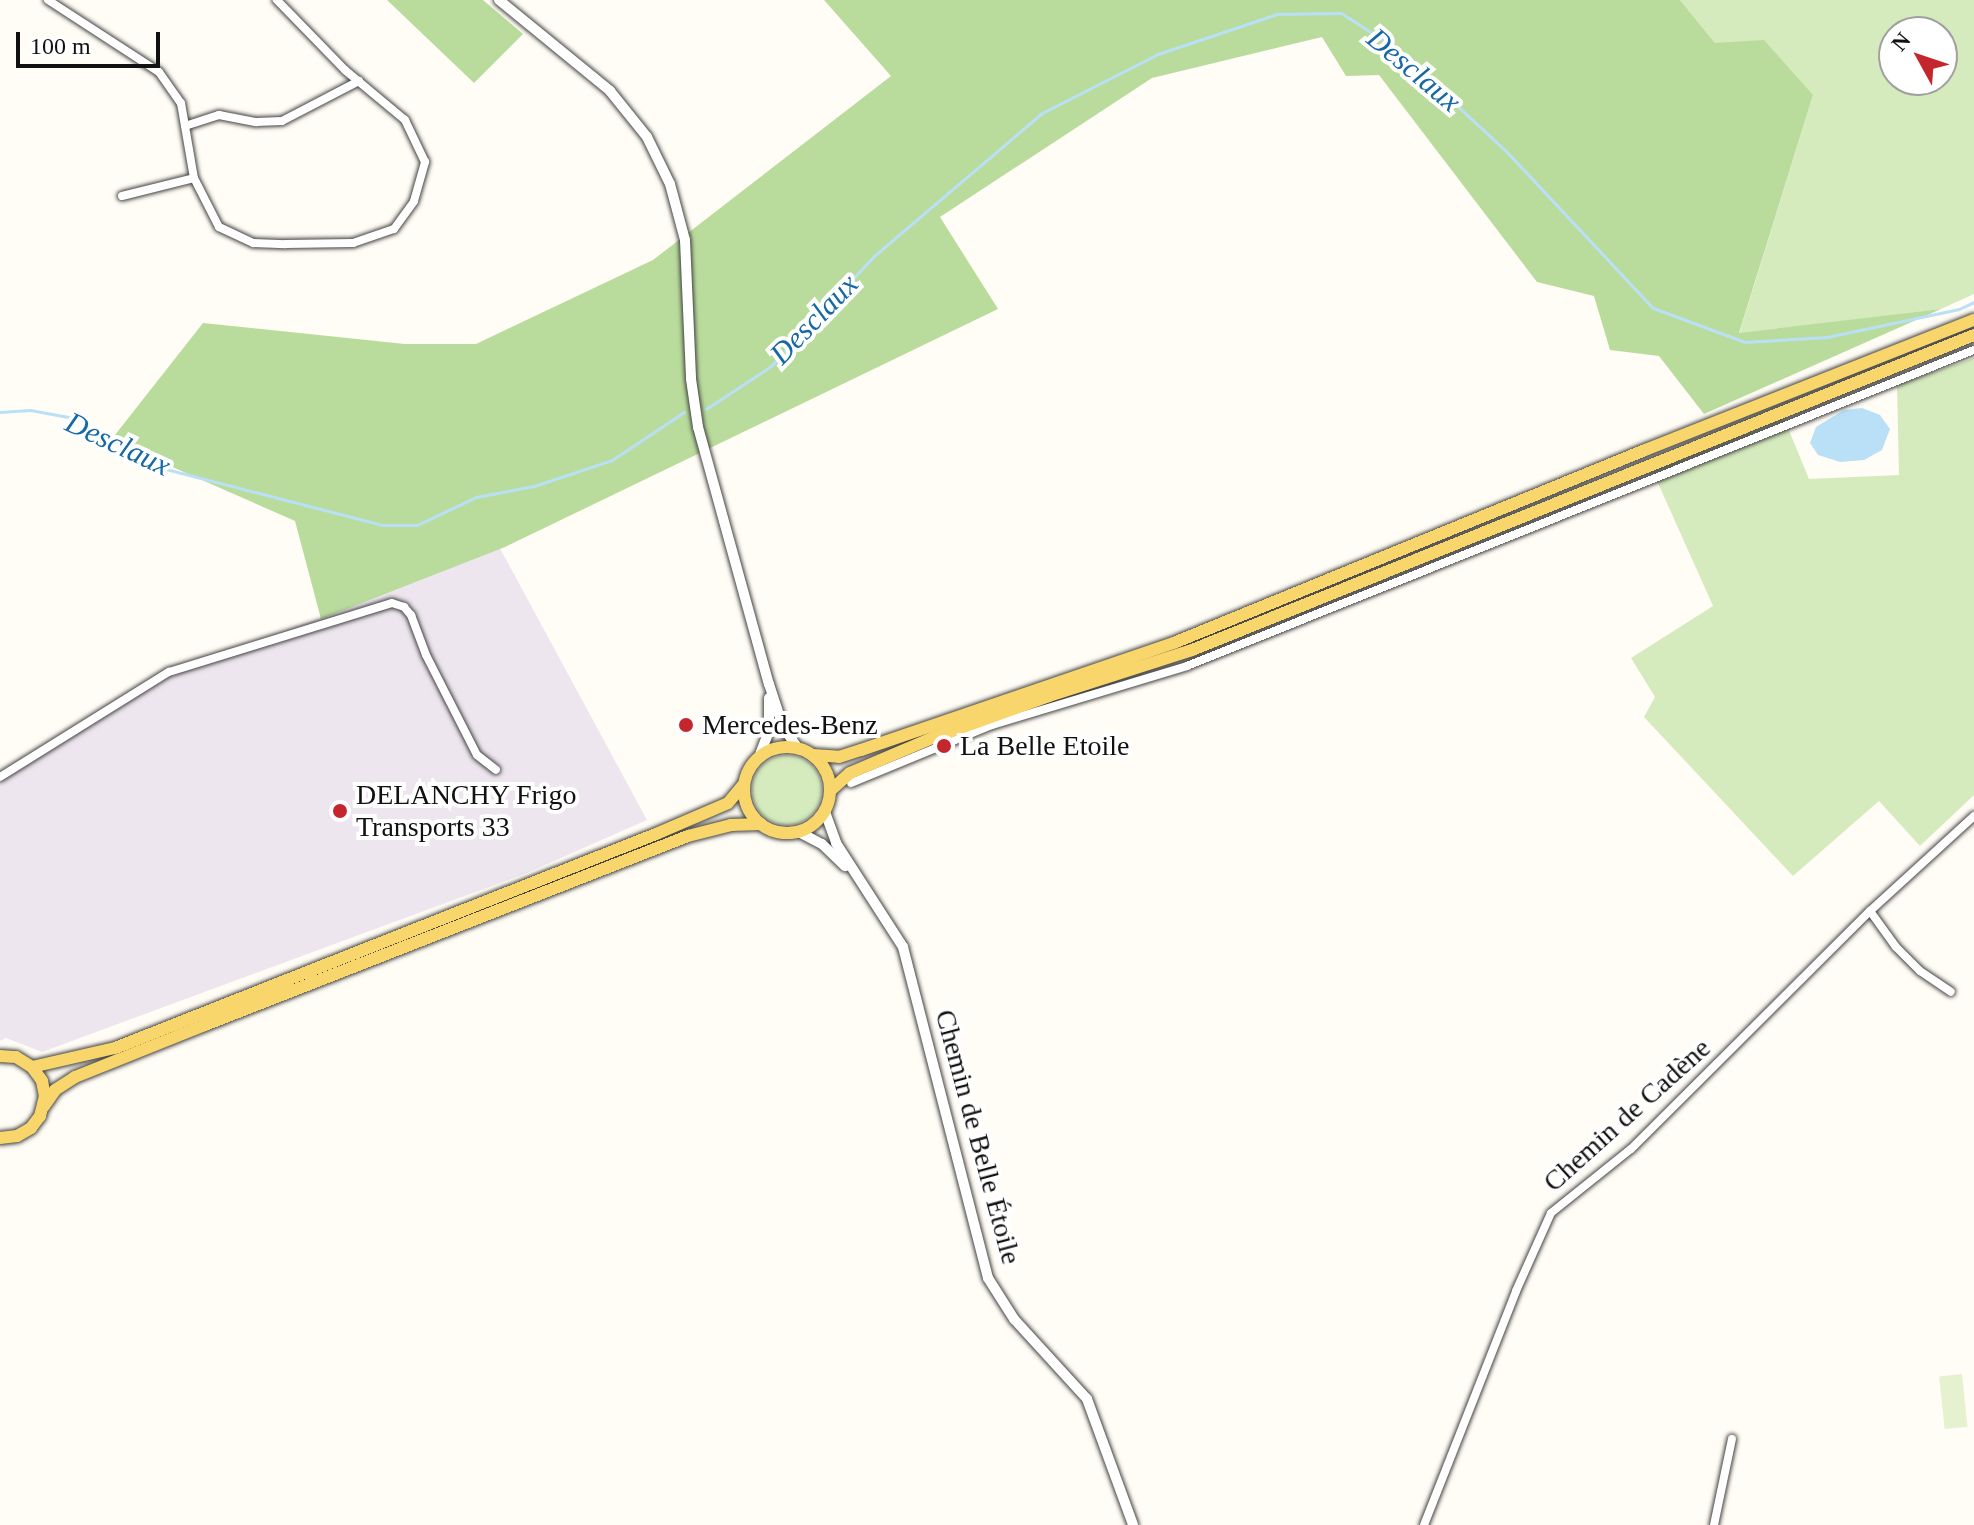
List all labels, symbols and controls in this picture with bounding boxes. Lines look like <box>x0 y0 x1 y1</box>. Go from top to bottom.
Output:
scale bar <box>20 16 164 66</box>
north arrow <box>1878 16 1958 96</box>
water label: Desclaux <box>1360 20 1468 120</box>
text: N <box>1886 27 1915 56</box>
text: 100 m <box>30 33 91 59</box>
water label: Desclaux <box>762 266 866 372</box>
water label: Desclaux <box>60 404 176 484</box>
place label: Mercedes-Benz <box>702 708 878 742</box>
marker: Mercedes-Benz <box>677 716 695 734</box>
place label: La Belle Etoile <box>960 729 1129 763</box>
marker: La Belle Etoile <box>935 737 953 755</box>
place label: DELANCHY Frigo Transports 33 <box>356 778 578 844</box>
marker: DELANCHY Frigo Transports 33 <box>331 802 349 820</box>
street label: Chemin de Belle Étoile <box>928 1006 1028 1268</box>
street label: Chemin de Cadène <box>1537 1031 1717 1199</box>

